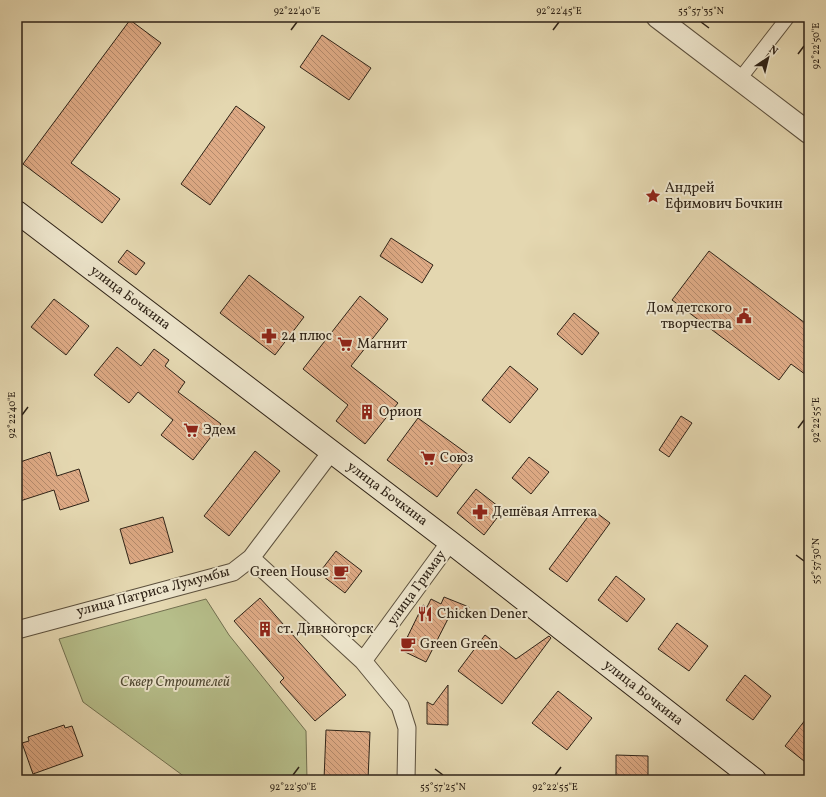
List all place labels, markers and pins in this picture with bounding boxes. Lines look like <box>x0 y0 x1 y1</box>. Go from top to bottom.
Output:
place label: Андрей Ефимович Бочкин <box>665 179 783 214</box>
place icon: Андрей Ефимович Бочкин <box>644 187 662 205</box>
place label: Дом детского творчества <box>646 299 732 334</box>
public building icon: Дом детского творчества <box>735 307 753 325</box>
pharmacy icon: 24 плюс <box>260 327 278 345</box>
place label: 24 плюс <box>281 327 332 346</box>
supermarket icon: Магнит <box>336 335 354 353</box>
place label: Магнит <box>357 335 407 354</box>
building icon: Орион <box>358 403 376 421</box>
place label: Орион <box>379 403 422 422</box>
supermarket icon: Эдем <box>182 421 200 439</box>
place label: Эдем <box>203 421 236 440</box>
supermarket icon: Союз <box>419 449 437 467</box>
place label: Союз <box>440 449 473 468</box>
pharmacy icon: Дешёвая Аптека <box>471 503 489 521</box>
place label: Дешёвая Аптека <box>492 503 597 522</box>
place label: Green House <box>250 563 329 582</box>
cafe icon: Green House <box>332 563 350 581</box>
restaurant icon: Chicken Dener <box>416 605 434 623</box>
place label: Chicken Dener <box>437 605 528 624</box>
building icon: ст. Дивногорск <box>256 620 274 638</box>
place label: ст. Дивногорск <box>277 620 374 639</box>
cafe icon: Green Green <box>399 635 417 653</box>
place label: Green Green <box>420 635 498 654</box>

